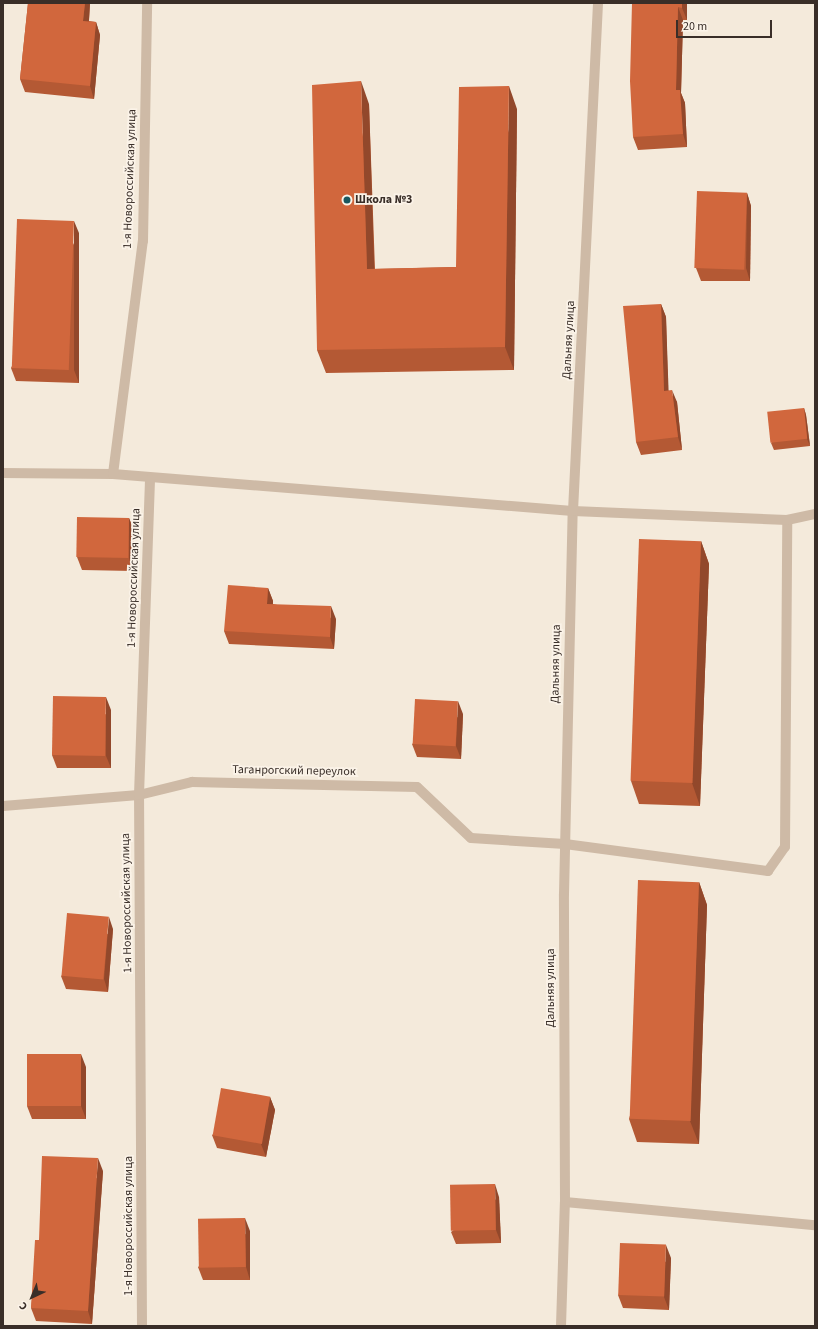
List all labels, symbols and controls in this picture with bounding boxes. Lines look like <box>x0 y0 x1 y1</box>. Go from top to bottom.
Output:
scale bar <box>678 12 774 38</box>
text: 20 m <box>683 18 707 35</box>
street label: 1-я Новороссийская улица <box>120 109 140 249</box>
place label: Школа №3 <box>355 193 412 207</box>
marker: Школа №3 <box>342 195 352 205</box>
street label: Дальняя улица <box>560 300 578 380</box>
street label: 1-я Новороссийская улица <box>124 508 144 648</box>
street label: Дальняя улица <box>548 624 564 704</box>
street label: Таганрогский переулок <box>232 763 356 779</box>
street label: 1-я Новороссийская улица <box>119 833 135 973</box>
street label: Дальняя улица <box>544 948 558 1028</box>
street label: 1-я Новороссийская улица <box>122 1156 136 1296</box>
north arrow <box>12 1277 52 1317</box>
text: С <box>16 1298 31 1314</box>

